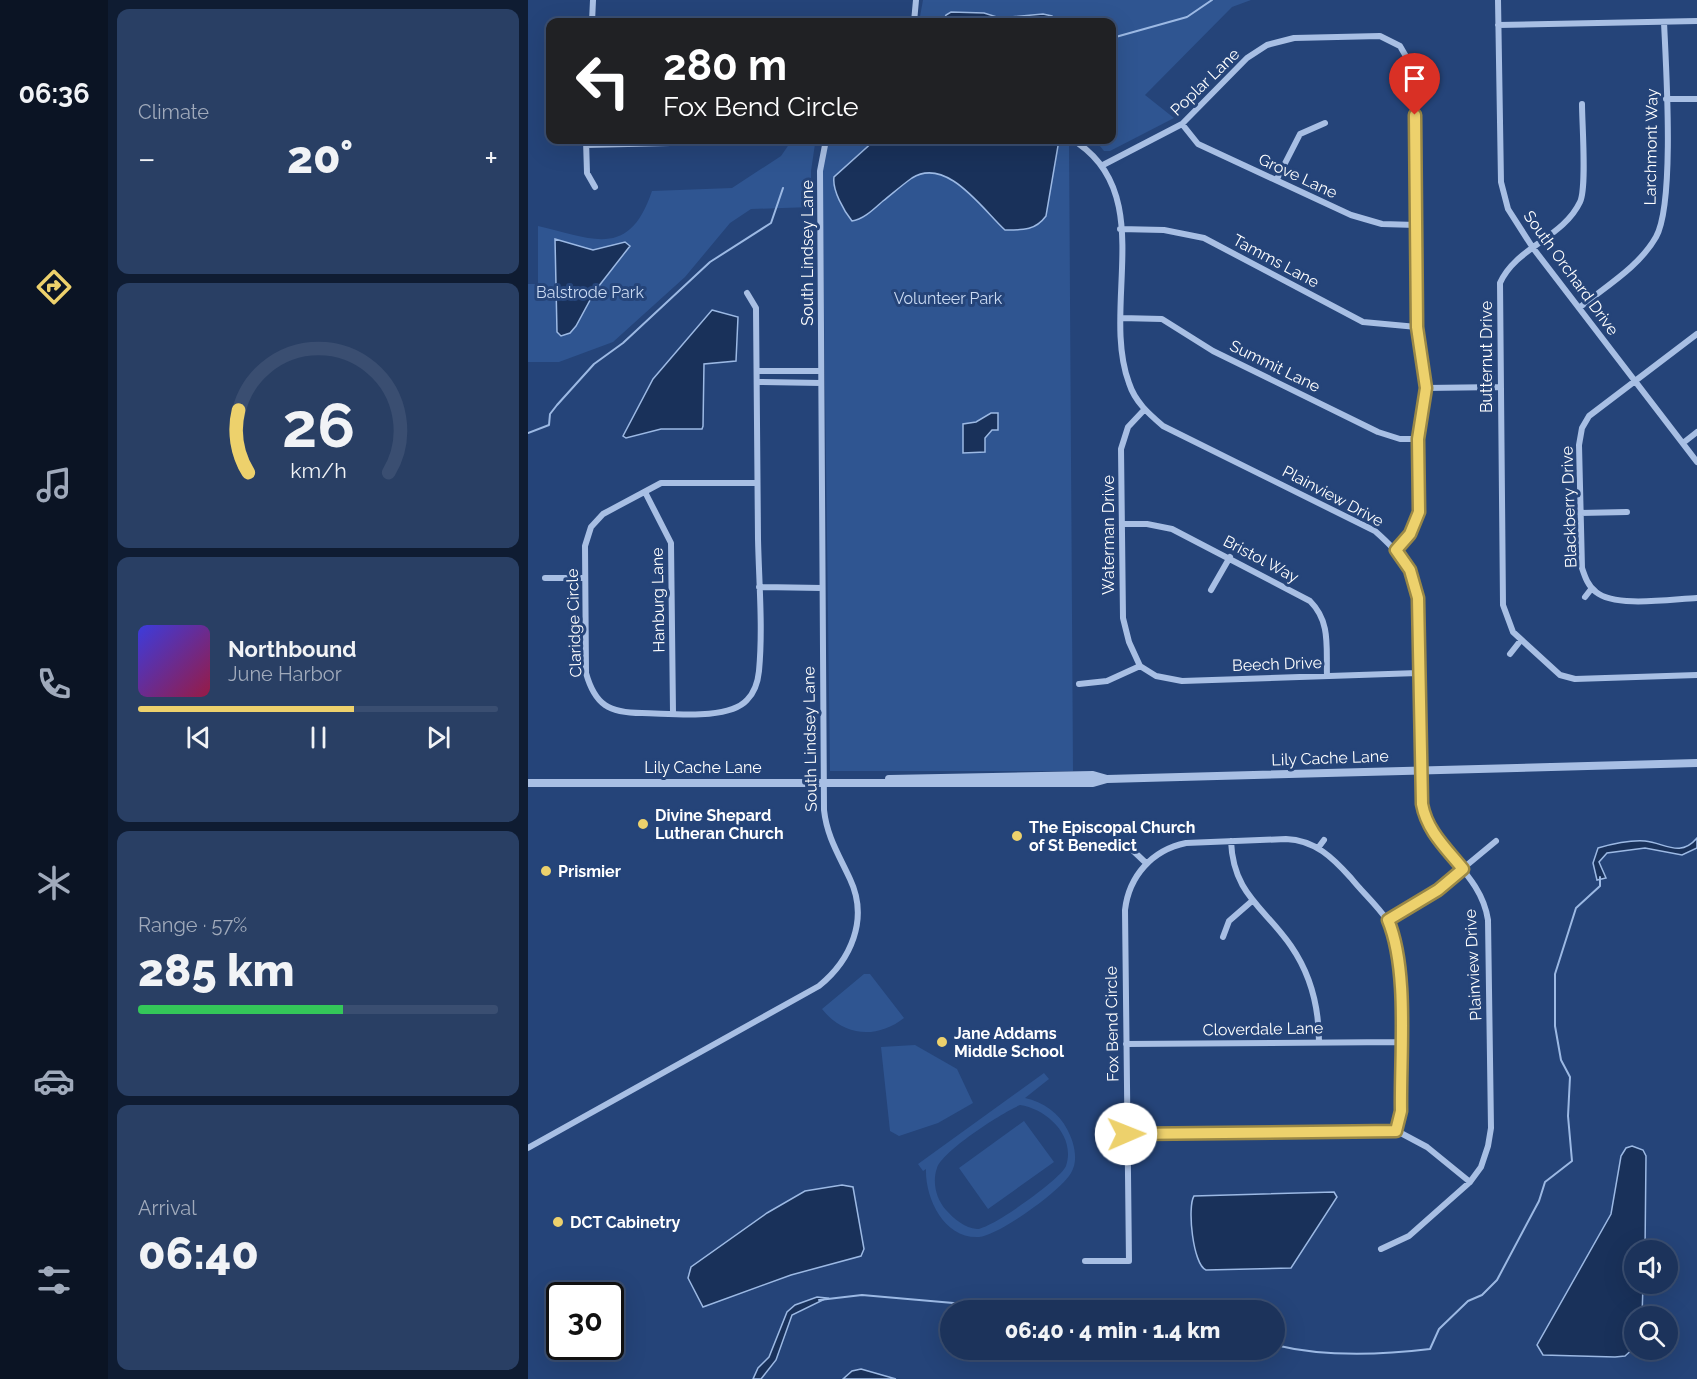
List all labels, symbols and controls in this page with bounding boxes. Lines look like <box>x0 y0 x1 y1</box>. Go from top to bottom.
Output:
text: 280 m <box>663 41 787 90</box>
icon: left <box>564 42 642 120</box>
street label: Poplar Lane <box>1167 44 1243 120</box>
pin <box>1389 53 1440 115</box>
icon: arrive <box>1398 62 1431 95</box>
text: 06:36 <box>18 78 90 109</box>
street label: Larchmont Way <box>1640 88 1662 206</box>
text: Fox Bend Circle <box>663 91 859 122</box>
text: Climate <box>138 100 209 124</box>
text: 20° <box>287 131 353 184</box>
text: − <box>138 139 156 178</box>
text: + <box>484 139 498 178</box>
street label: Grove Lane <box>1256 150 1340 202</box>
street label: South Lindsey Lane <box>798 180 817 326</box>
street label: South Orchard Drive <box>1519 207 1623 339</box>
street label: Tamms Lane <box>1230 230 1322 292</box>
icon: directions <box>33 266 75 308</box>
park label: Balstrode Park <box>536 283 644 302</box>
park label: Volunteer Park <box>894 289 1003 308</box>
street label: Butternut Drive <box>1477 301 1496 413</box>
street label: Summit Lane <box>1227 336 1323 396</box>
text: 26 <box>281 388 355 462</box>
street label: Blackberry Drive <box>1557 446 1581 568</box>
text: km/h <box>290 458 346 483</box>
street label: Plainview Drive <box>1279 461 1387 531</box>
icon: music <box>33 464 75 506</box>
street label: Waterman Drive <box>1099 475 1118 595</box>
street label: Bristol Way <box>1220 531 1302 587</box>
street label: Hanburg Lane <box>648 547 668 653</box>
street label: Claridge Circle <box>563 568 585 678</box>
text: Northbound <box>228 636 357 662</box>
street label: Beech Drive <box>1232 653 1322 675</box>
text: June Harbor <box>228 662 342 686</box>
icon: phone <box>33 663 75 705</box>
street label: South Lindsey Lane <box>799 666 821 812</box>
icon: previous <box>182 721 215 754</box>
icon: pause <box>302 721 335 754</box>
icon: next <box>422 721 455 754</box>
street label: Lily Cache Lane <box>1271 746 1389 770</box>
street label: Lily Cache Lane <box>644 758 762 777</box>
place label: Divine Shepard Lutheran Church <box>655 806 784 843</box>
marker: Divine Shepard Lutheran Church <box>636 817 650 831</box>
place label: The Episcopal Church of St Benedict <box>1029 818 1195 855</box>
marker: The Episcopal Church of St Benedict <box>1010 829 1024 843</box>
icon: climate <box>33 862 75 904</box>
place label: Prismier <box>558 862 621 881</box>
marker: Prismier <box>539 864 553 878</box>
street label: Plainview Drive <box>1461 909 1485 1021</box>
text: Range · 57% <box>138 913 247 937</box>
text: 285 km <box>138 944 295 997</box>
street label: Fox Bend Circle <box>1101 966 1123 1082</box>
street label: Cloverdale Lane <box>1202 1018 1324 1040</box>
place label: Jane Addams Middle School <box>954 1024 1065 1061</box>
marker: Jane Addams Middle School <box>935 1035 949 1049</box>
icon: car <box>33 1060 75 1102</box>
position arrow <box>1094 1102 1158 1166</box>
text: Arrival <box>138 1196 197 1220</box>
place label: DCT Cabinetry <box>570 1213 681 1232</box>
marker: DCT Cabinetry <box>551 1215 565 1229</box>
text: 06:40 <box>138 1227 259 1280</box>
map controls <box>1624 1240 1678 1360</box>
button: sound <box>1624 1240 1678 1294</box>
icon: filters <box>33 1259 75 1301</box>
speed limit sign: 30 <box>546 1282 624 1360</box>
button: search <box>1624 1306 1678 1360</box>
text: 06:40 · 4 min · 1.4 km <box>1005 1317 1220 1343</box>

